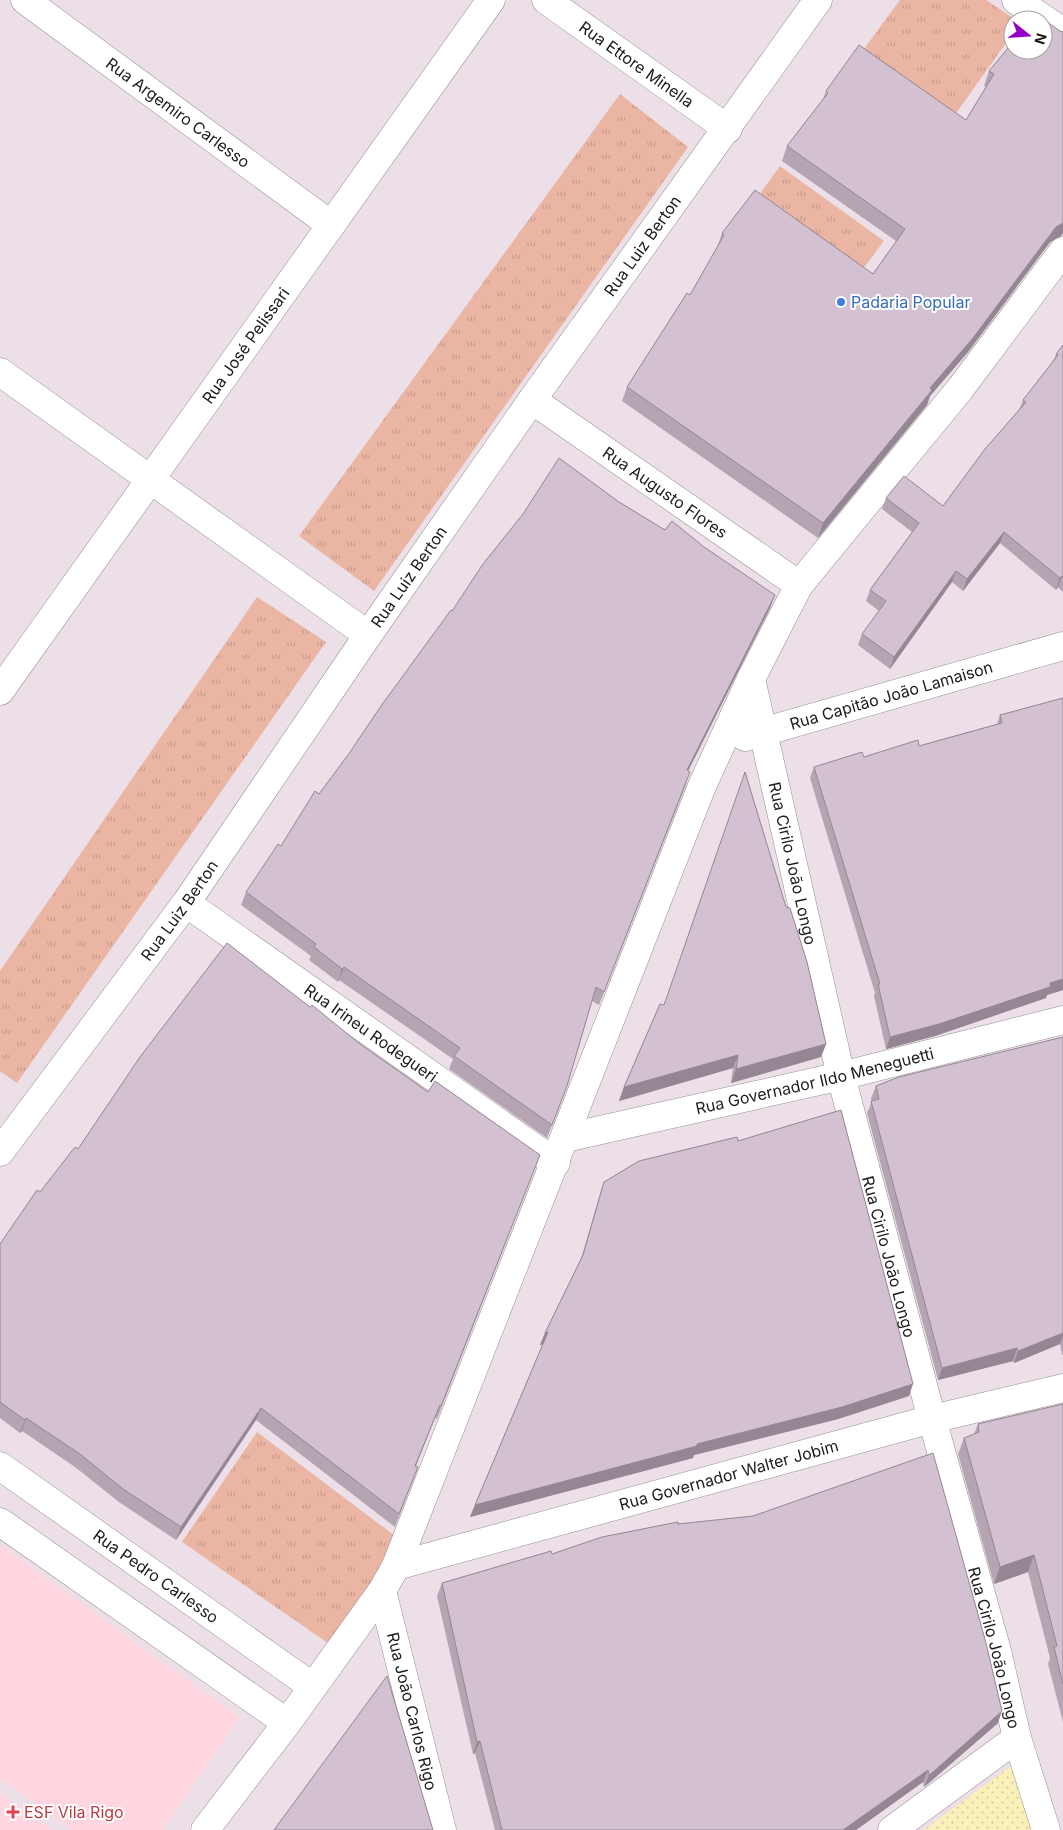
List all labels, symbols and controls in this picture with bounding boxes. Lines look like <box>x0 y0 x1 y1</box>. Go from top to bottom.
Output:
north arrow <box>1003 10 1053 60</box>
street label: Rua Ettore Minella <box>575 17 698 112</box>
text: N <box>1031 31 1051 47</box>
street label: Rua Argemiro Carlesso <box>102 53 254 172</box>
street label: Rua Luiz Berton <box>600 191 685 300</box>
street label: Rua José Pelissari <box>198 284 294 407</box>
place label: Padaria Popular <box>851 292 970 312</box>
marker: Padaria Popular <box>835 296 847 308</box>
street label: Rua Augusto Flores <box>599 442 731 542</box>
street label: Rua Luiz Berton <box>366 522 451 631</box>
street label: Rua Capitão João Lamaison <box>787 657 995 734</box>
street label: Rua Cirilo João Longo <box>765 780 821 947</box>
street label: Rua Luiz Berton <box>136 856 222 965</box>
street label: Rua Irineu Rodegueri <box>301 979 441 1087</box>
street label: Rua Governador Ildo Meneguetti <box>693 1043 936 1118</box>
street label: Rua Cirilo João Longo <box>858 1174 920 1340</box>
street label: Rua Governador Walter Jobim <box>617 1435 841 1514</box>
street label: Rua Pedro Carlesso <box>89 1525 223 1627</box>
street label: Rua Cirilo João Longo <box>964 1564 1025 1731</box>
street label: Rua João Carlos Rigo <box>383 1630 442 1792</box>
place label: ESF Vila Rigo <box>24 1802 124 1822</box>
marker: ESF Vila Rigo <box>6 1805 20 1819</box>

